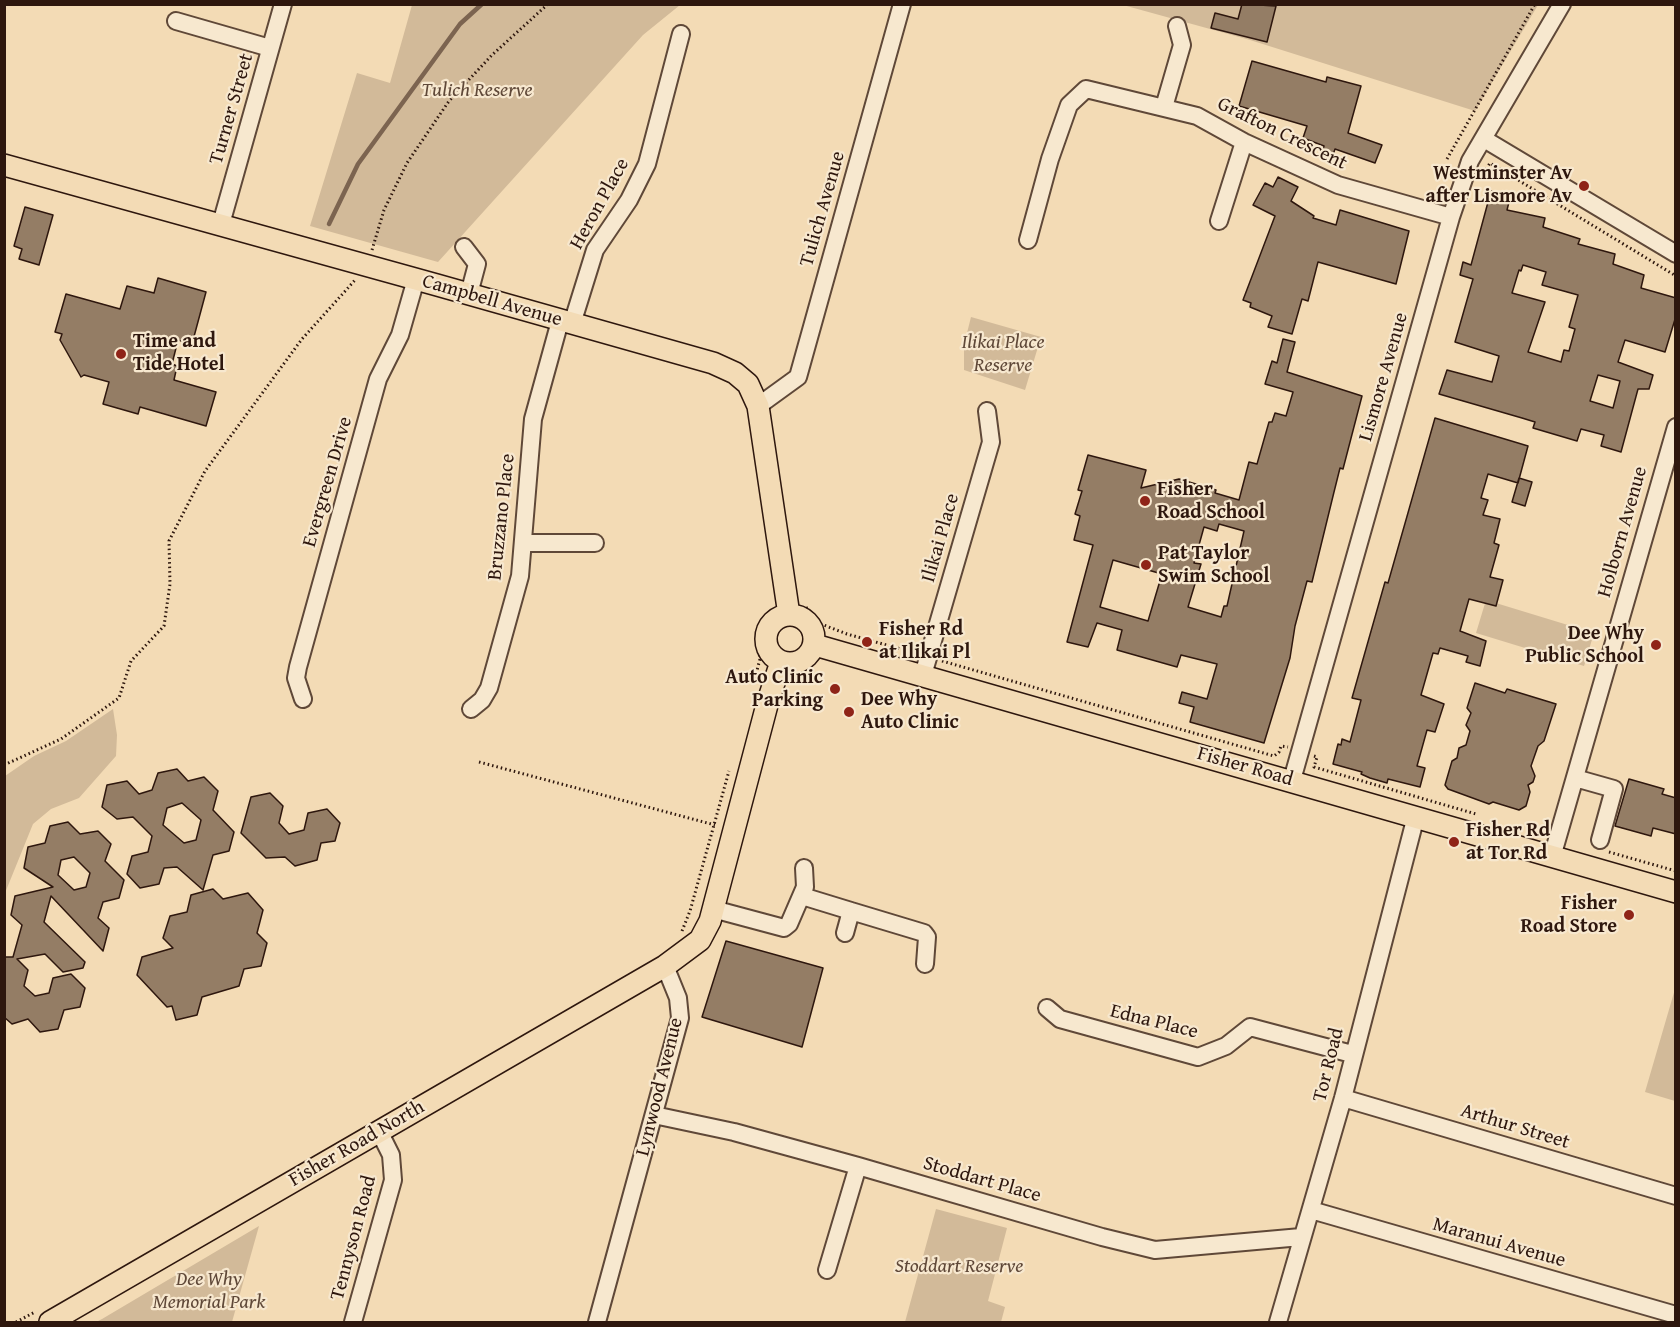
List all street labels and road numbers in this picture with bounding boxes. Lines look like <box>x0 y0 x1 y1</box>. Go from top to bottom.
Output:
street label: Turner Street <box>205 51 259 167</box>
street label: Grafton Crescent <box>1213 92 1351 176</box>
street label: Tulich Avenue <box>795 149 851 269</box>
street label: Heron Place <box>565 154 635 254</box>
street label: Campbell Avenue <box>419 270 565 332</box>
street label: Lismore Avenue <box>1354 310 1414 444</box>
street label: Evergreen Drive <box>298 414 358 550</box>
street label: Bruzzano Place <box>483 452 521 582</box>
street label: Holborn Avenue <box>1593 464 1653 600</box>
street label: Ilikai Place <box>917 491 965 585</box>
street label: Fisher Road <box>1194 742 1296 792</box>
street label: Edna Place <box>1107 999 1201 1045</box>
street label: Lynwood Avenue <box>631 1015 689 1159</box>
street label: Tor Road <box>1308 1026 1350 1104</box>
street label: Fisher Road North <box>285 1095 429 1193</box>
street label: Arthur Street <box>1458 1099 1572 1155</box>
street label: Stoddart Place <box>920 1152 1044 1208</box>
street label: Tennyson Road <box>326 1173 382 1303</box>
street label: Maranui Avenue <box>1430 1213 1568 1273</box>

